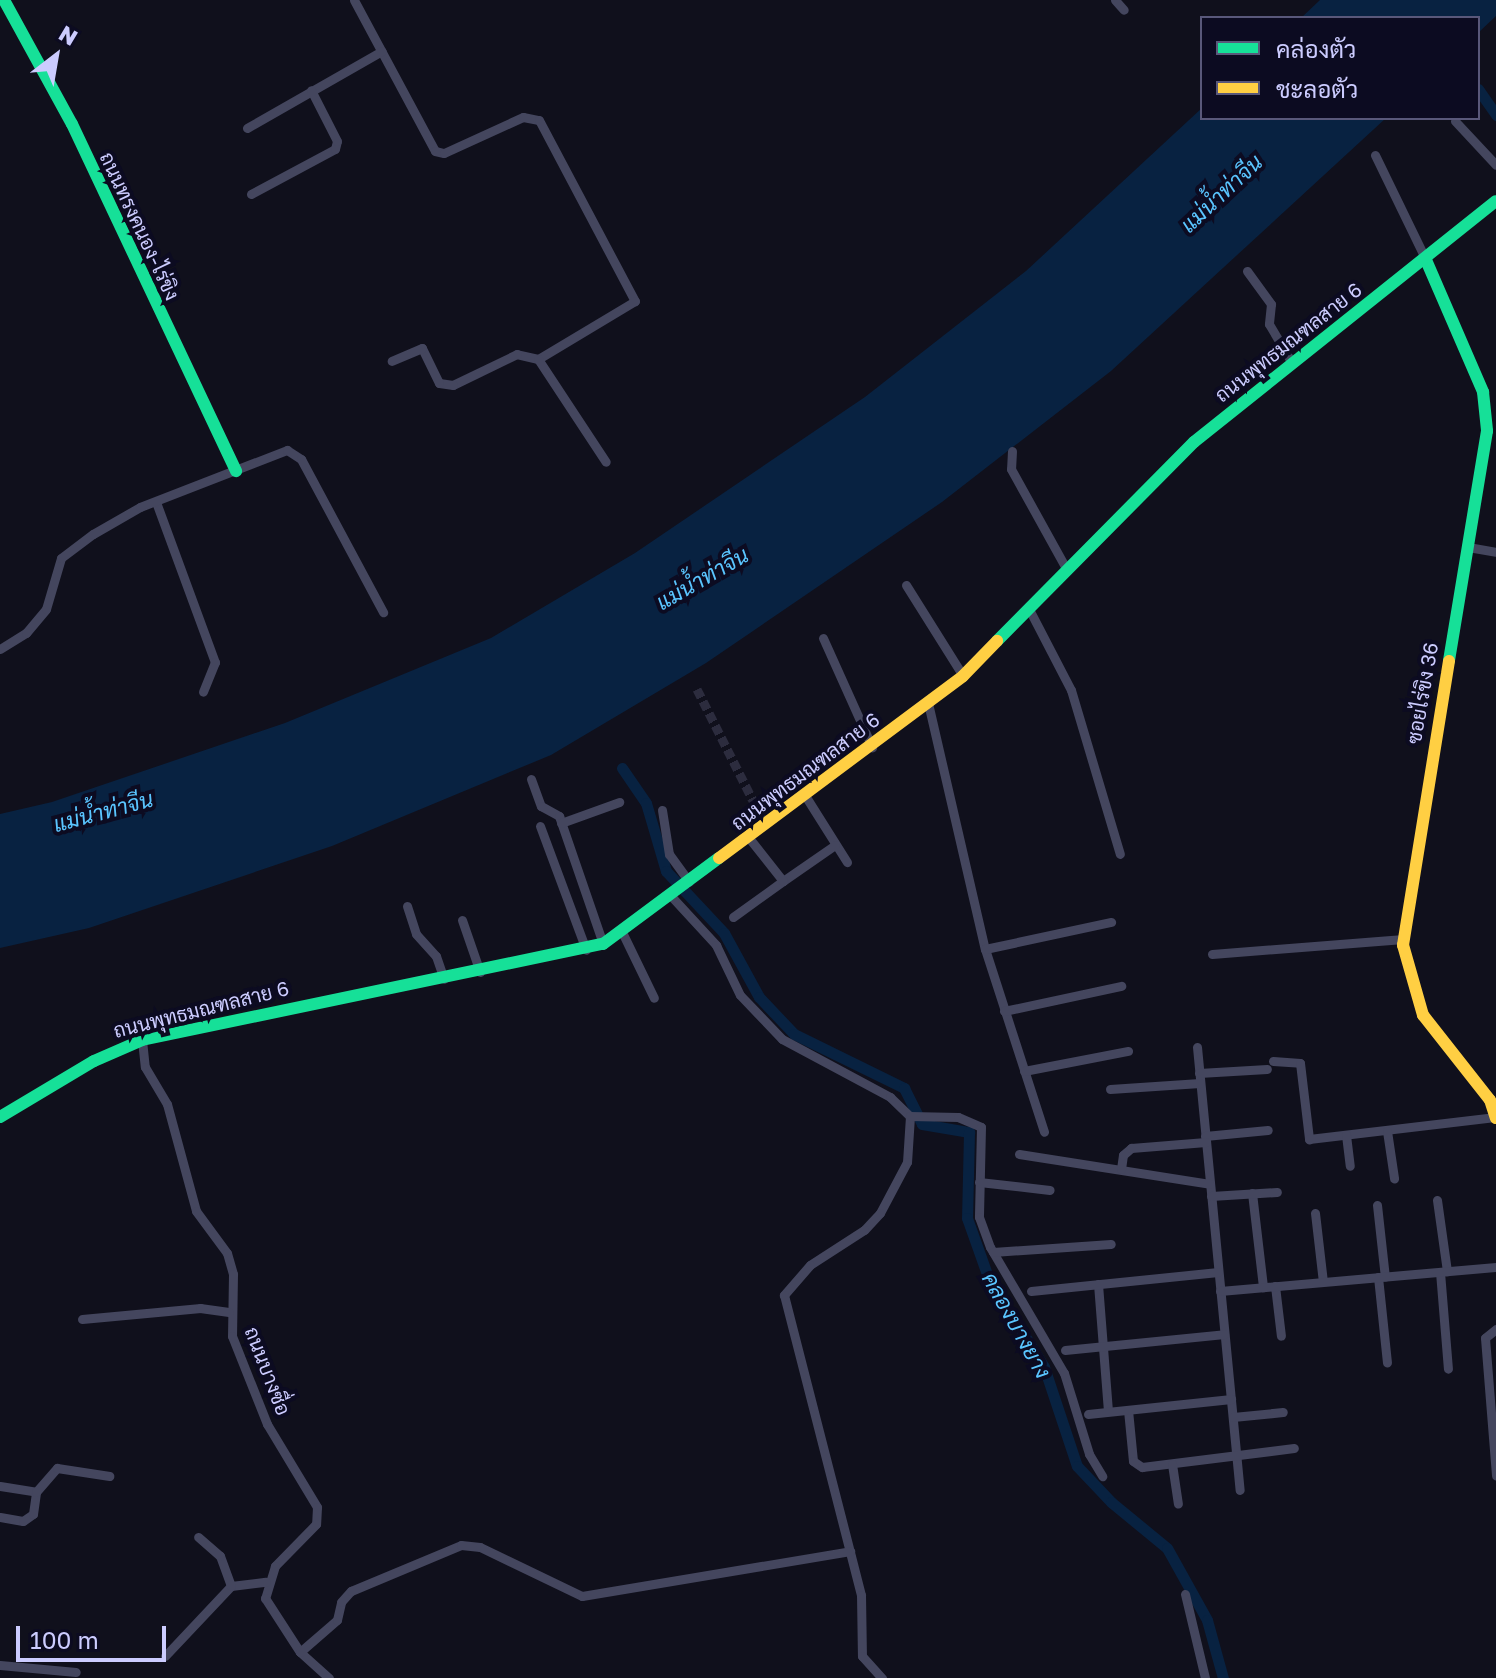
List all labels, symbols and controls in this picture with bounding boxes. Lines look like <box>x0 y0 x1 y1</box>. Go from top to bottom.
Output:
north arrow <box>16 16 96 96</box>
legend <box>1200 16 1480 120</box>
text: N <box>54 19 83 51</box>
text: คล่องตัว <box>1276 34 1356 63</box>
text: ชะลอตัว <box>1276 74 1358 103</box>
street label: ถนนทรงคนอง-ไร่ขิง <box>95 148 185 304</box>
water label: แม่น้ำท่าจีน <box>1175 148 1267 238</box>
street label: ถนนพุทธมณฑลสาย 6 <box>1210 277 1366 407</box>
water label: แม่น้ำท่าจีน <box>651 541 753 615</box>
street label: ซอยไร่ขิง 36 <box>1401 640 1443 746</box>
street label: ถนนพุทธมณฑลสาย 6 <box>726 707 884 835</box>
water label: แม่น้ำท่าจีน <box>50 785 156 837</box>
street label: ถนนพุทธมณฑลสาย 6 <box>111 976 291 1042</box>
water label: คลองบางยาง <box>977 1267 1057 1383</box>
street label: ถนนบางซื่อ <box>240 1323 296 1419</box>
scale bar <box>20 1610 170 1660</box>
text: 100 m <box>30 1625 99 1654</box>

